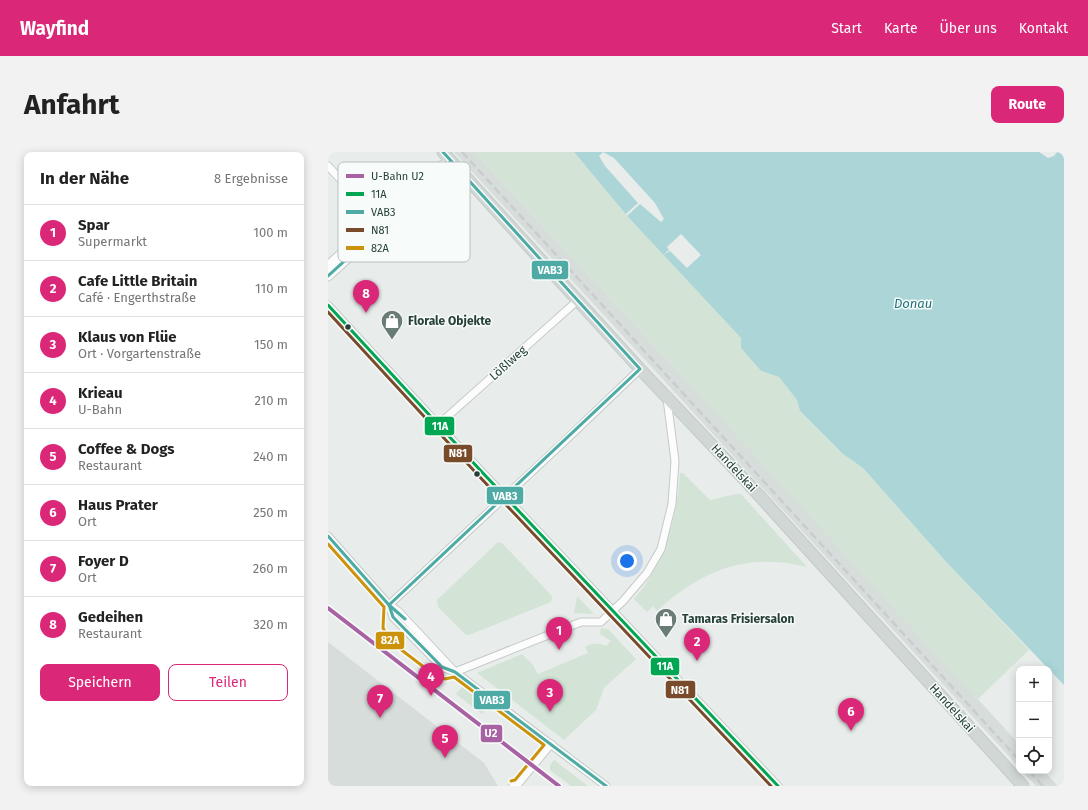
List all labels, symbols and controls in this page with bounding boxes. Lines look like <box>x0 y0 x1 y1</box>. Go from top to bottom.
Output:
text: Wayfind <box>20 17 89 40</box>
text: Start <box>831 20 862 37</box>
text: Karte <box>884 20 918 37</box>
text: Über uns <box>940 20 997 37</box>
text: Kontakt <box>1019 20 1068 37</box>
button: Route <box>991 86 1064 123</box>
text: Anfahrt <box>24 88 120 121</box>
legend <box>338 162 470 262</box>
text: In der Nähe <box>40 168 129 189</box>
text: U-Bahn U2 <box>371 170 424 183</box>
text: 8 Ergebnisse <box>214 171 288 186</box>
text: 11A <box>371 188 387 201</box>
text: VAB3 <box>371 206 395 219</box>
text: Spar <box>78 216 110 234</box>
text: N81 <box>371 224 389 237</box>
text: 1 <box>50 225 56 240</box>
text: 100 m <box>253 225 288 240</box>
text: Supermarkt <box>78 234 147 249</box>
text: 82A <box>371 242 389 255</box>
line badge: VAB3 <box>531 260 569 280</box>
text: VAB3 <box>536 264 563 277</box>
text: Cafe Little Britain <box>78 272 198 290</box>
pin: 8 <box>353 280 379 313</box>
text: 2 <box>50 281 56 296</box>
text: 110 m <box>255 281 288 296</box>
text: Café · Engerthstraße <box>78 290 196 305</box>
water label: Donau <box>894 296 932 311</box>
shop icon: Florale Objekte <box>379 308 405 341</box>
place label: Florale Objekte <box>408 314 492 328</box>
unlabelled marker <box>343 322 353 332</box>
text: Klaus von Flüe <box>78 328 177 346</box>
text: 3 <box>50 337 56 352</box>
text: 150 m <box>254 337 288 352</box>
street label: Lößlweg <box>487 342 530 383</box>
text: Ort · Vorgartenstraße <box>78 346 201 361</box>
text: Krieau <box>78 384 123 402</box>
text: 4 <box>49 393 57 408</box>
text: 210 m <box>254 393 288 408</box>
text: U-Bahn <box>78 402 122 417</box>
line badge: 11A <box>424 416 455 436</box>
text: 11A <box>432 420 449 433</box>
text: Coffee & Dogs <box>78 440 175 458</box>
street label: Handelskai <box>708 441 760 495</box>
line badge: N81 <box>443 444 473 463</box>
text: N81 <box>449 447 467 460</box>
text: 5 <box>50 449 56 464</box>
text: 240 m <box>253 449 288 464</box>
text: Restaurant <box>78 458 142 473</box>
unlabelled marker <box>472 469 482 479</box>
line badge: VAB3 <box>486 486 524 505</box>
text: VAB3 <box>491 490 518 503</box>
text: Haus Prater <box>78 496 158 514</box>
text: 6 <box>49 505 57 520</box>
text: 250 m <box>253 505 288 520</box>
text: Ort <box>78 514 97 529</box>
your location <box>617 551 637 571</box>
text: Foyer D <box>78 552 129 570</box>
text: 7 <box>50 561 56 576</box>
text: 260 m <box>253 561 288 576</box>
text: Ort <box>78 570 97 585</box>
shop icon: Tamaras Frisiersalon <box>653 606 679 639</box>
text: Gedeihen <box>78 608 143 626</box>
place label: Tamaras Frisiersalon <box>682 612 794 626</box>
text: 8 <box>49 617 57 632</box>
text: 320 m <box>253 617 288 632</box>
pin: 1 <box>546 617 572 650</box>
text: Restaurant <box>78 626 142 641</box>
pin: 2 <box>684 628 710 661</box>
line badge: 82A <box>375 631 405 650</box>
text: 82A <box>381 634 400 647</box>
line badge: 11A <box>650 657 680 676</box>
text: 11A <box>657 660 674 673</box>
pin: 4 <box>418 663 444 696</box>
button: Speichern <box>40 664 160 701</box>
button: Teilen <box>168 664 288 701</box>
map controls <box>1016 666 1052 774</box>
button: + <box>1016 666 1052 702</box>
pin: 3 <box>537 679 563 712</box>
line badge: N81 <box>665 680 696 699</box>
street label: Handelskai <box>927 681 977 735</box>
text: N81 <box>671 684 689 697</box>
pin: 7 <box>367 685 393 718</box>
line badge: VAB3 <box>473 690 511 710</box>
text: VAB3 <box>478 694 505 707</box>
pin: 6 <box>838 698 864 731</box>
button: − <box>1016 702 1052 738</box>
line badge: U2 <box>480 724 503 743</box>
pin: 5 <box>432 725 458 758</box>
text: U2 <box>485 727 498 740</box>
button: locate <box>1016 738 1052 774</box>

